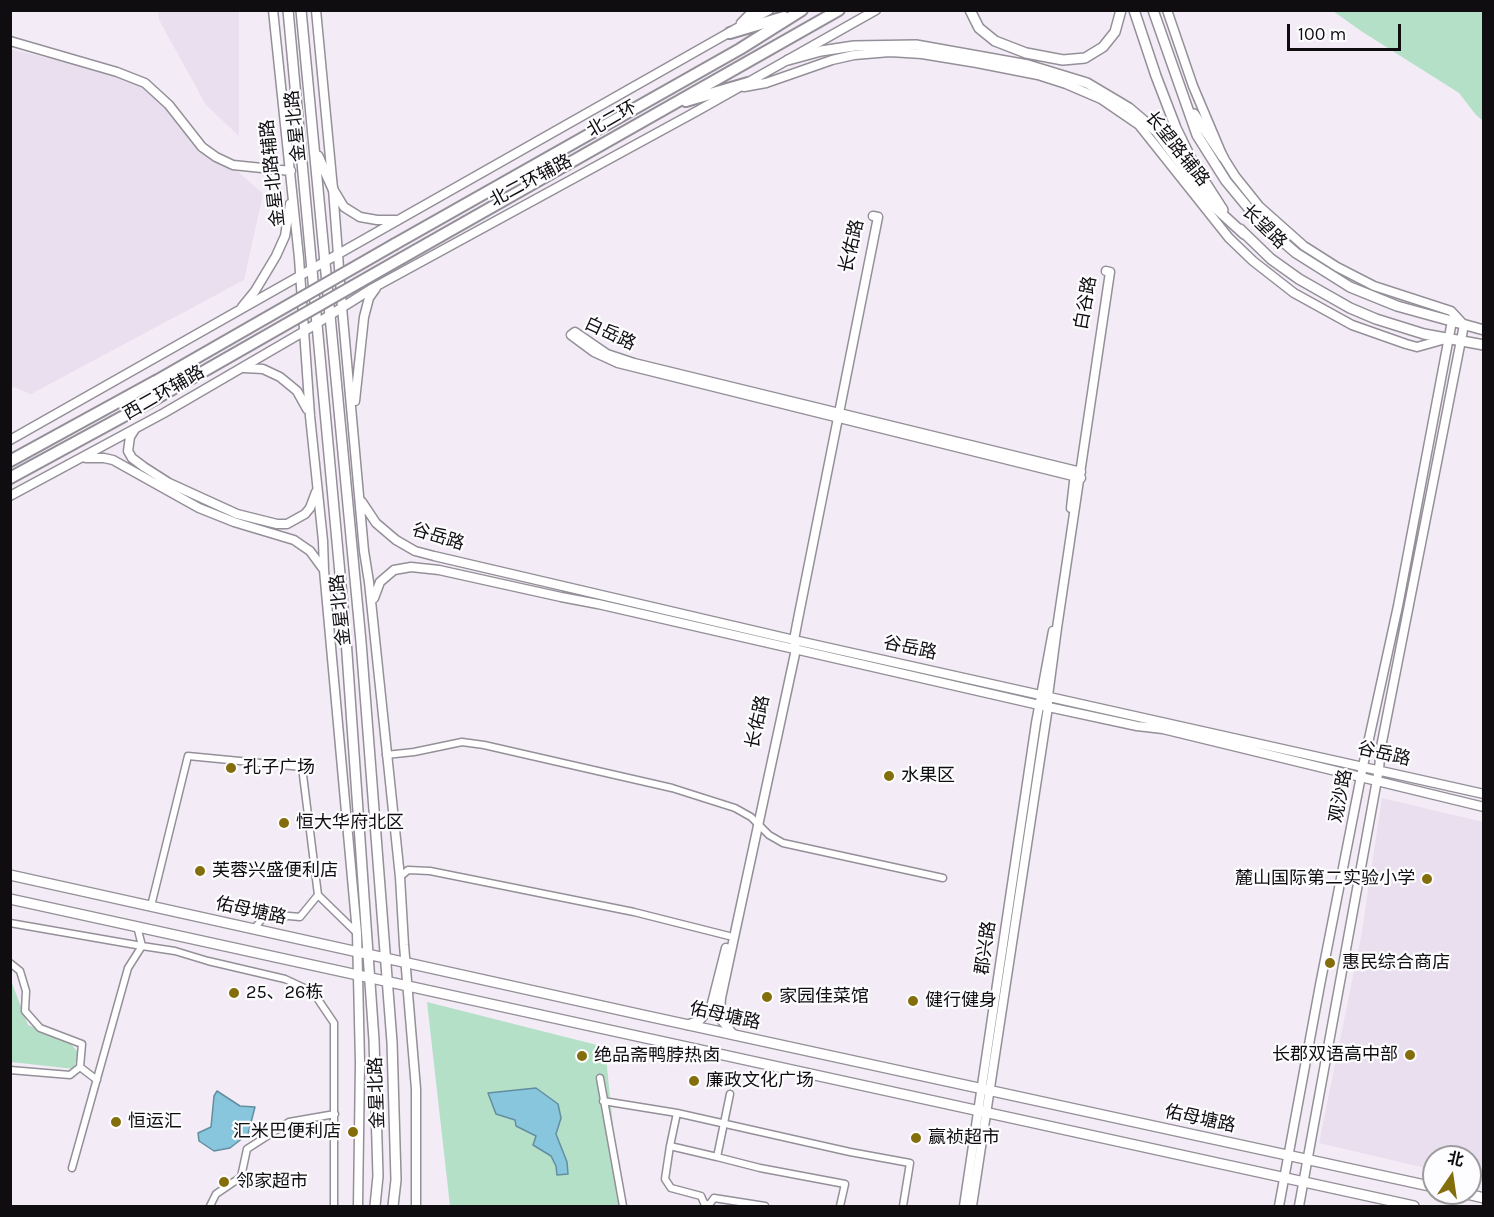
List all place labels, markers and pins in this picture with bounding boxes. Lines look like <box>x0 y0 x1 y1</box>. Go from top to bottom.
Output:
place label: 孔子广场 <box>243 757 315 779</box>
marker: 孔子广场 <box>224 761 238 775</box>
place label: 水果区 <box>901 765 955 787</box>
marker: 水果区 <box>882 769 896 783</box>
place label: 恒大华府北区 <box>296 812 404 834</box>
marker: 恒大华府北区 <box>277 816 291 830</box>
place label: 芙蓉兴盛便利店 <box>212 860 338 882</box>
marker: 芙蓉兴盛便利店 <box>193 864 207 878</box>
place label: 麓山国际第二实验小学 <box>1235 868 1415 890</box>
marker: 麓山国际第二实验小学 <box>1420 872 1434 886</box>
place label: 惠民综合商店 <box>1342 952 1450 974</box>
marker: 惠民综合商店 <box>1323 956 1337 970</box>
place label: 25、26栋 <box>246 982 323 1004</box>
marker: 25、26栋 <box>227 986 241 1000</box>
place label: 家园佳菜馆 <box>779 986 869 1008</box>
marker: 家园佳菜馆 <box>760 990 774 1004</box>
place label: 健行健身 <box>925 990 997 1012</box>
marker: 健行健身 <box>906 994 920 1008</box>
place label: 长郡双语高中部 <box>1272 1044 1398 1066</box>
place label: 绝品斋鸭脖热卤 <box>594 1045 720 1067</box>
marker: 长郡双语高中部 <box>1403 1048 1417 1062</box>
marker: 绝品斋鸭脖热卤 <box>575 1049 589 1063</box>
place label: 廉政文化广场 <box>706 1070 814 1092</box>
marker: 廉政文化广场 <box>687 1074 701 1088</box>
place label: 恒运汇 <box>128 1111 182 1133</box>
marker: 恒运汇 <box>109 1115 123 1129</box>
place label: 汇米巴便利店 <box>233 1121 341 1143</box>
marker: 汇米巴便利店 <box>346 1125 360 1139</box>
place label: 赢祯超市 <box>928 1127 1000 1149</box>
marker: 赢祯超市 <box>909 1131 923 1145</box>
place label: 邻家超市 <box>236 1171 308 1193</box>
marker: 邻家超市 <box>217 1175 231 1189</box>

